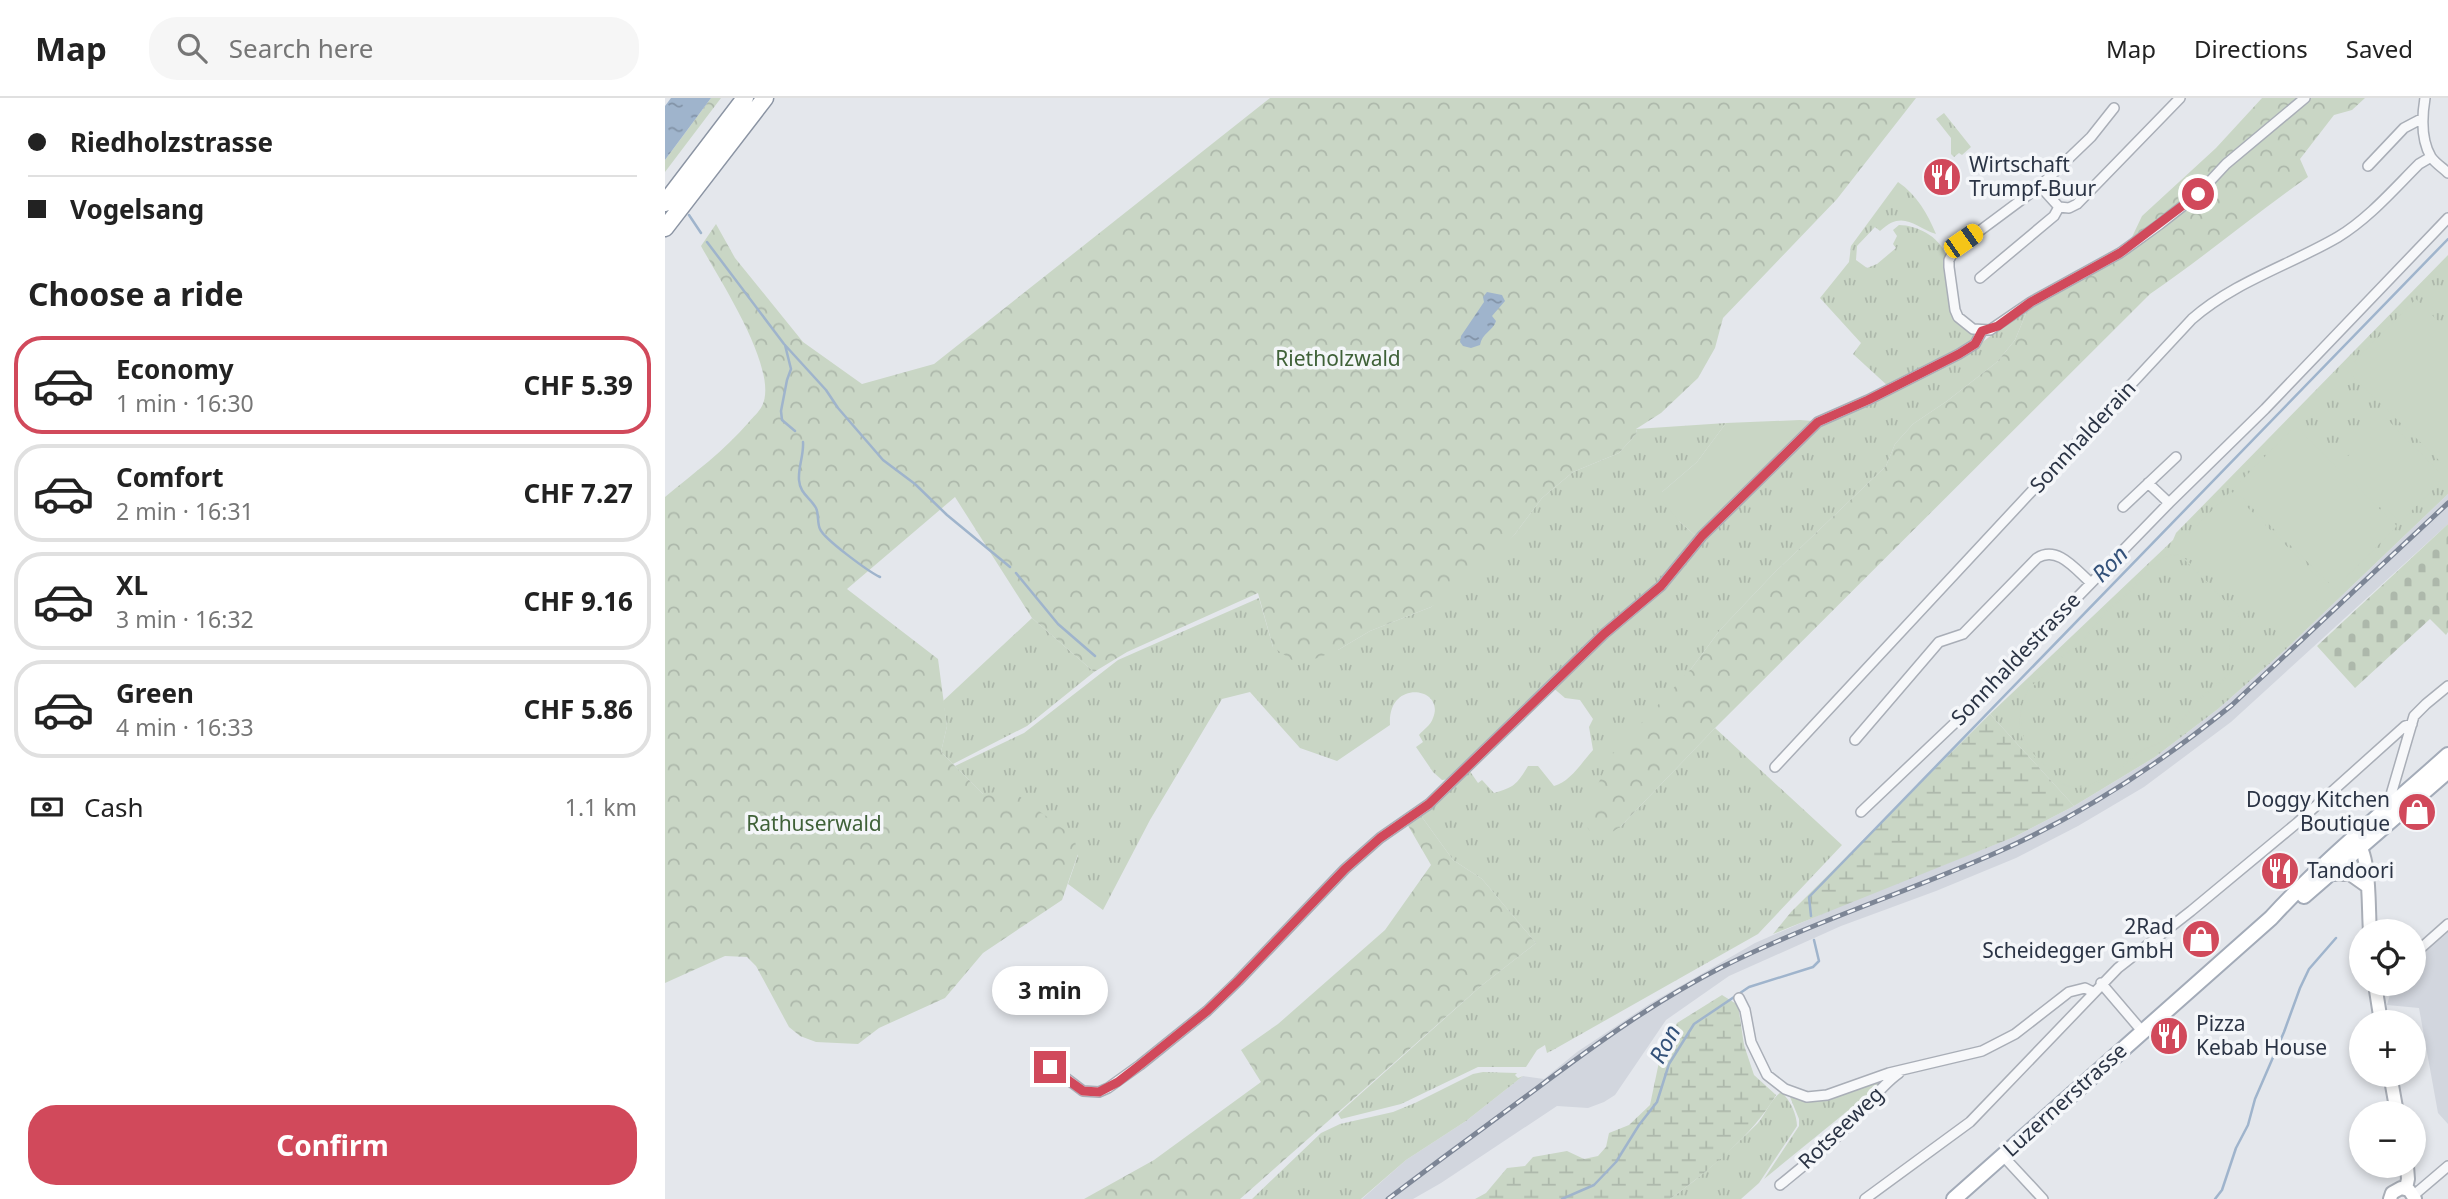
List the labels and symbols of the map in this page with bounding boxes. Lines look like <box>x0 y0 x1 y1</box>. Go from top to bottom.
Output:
place label: Wirtschaft Trumpf-Buur <box>1969 150 2096 202</box>
restaurant icon: Wirtschaft Trumpf-Buur <box>1921 156 1963 198</box>
route start <box>2182 178 2214 210</box>
car <box>1940 220 1987 262</box>
park label: Rietholzwald <box>1275 344 1401 372</box>
street label: Sonnhalderain <box>2023 374 2141 498</box>
water label: Ron <box>2084 538 2134 589</box>
street label: Sonnhaldestrasse <box>1945 586 2086 731</box>
place label: Doggy Kitchen Boutique <box>2246 785 2390 837</box>
shop icon: Doggy Kitchen Boutique <box>2396 791 2438 833</box>
park label: Rathuserwald <box>746 809 882 837</box>
restaurant icon: Tandoori <box>2259 850 2301 892</box>
place label: Tandoori <box>2307 856 2394 884</box>
place label: 2Rad Scheidegger GmbH <box>1982 912 2174 964</box>
shop icon: 2Rad Scheidegger GmbH <box>2180 918 2222 960</box>
callout: 3 min <box>992 965 1108 1014</box>
place label: Pizza Kebab House <box>2196 1009 2327 1061</box>
restaurant icon: Pizza Kebab House <box>2148 1015 2190 1057</box>
water label: Ron <box>1641 1019 1688 1068</box>
street label: Luzernerstrasse <box>1996 1036 2132 1162</box>
route end <box>1034 1051 1066 1083</box>
street label: Rotseeweg <box>1792 1080 1889 1175</box>

